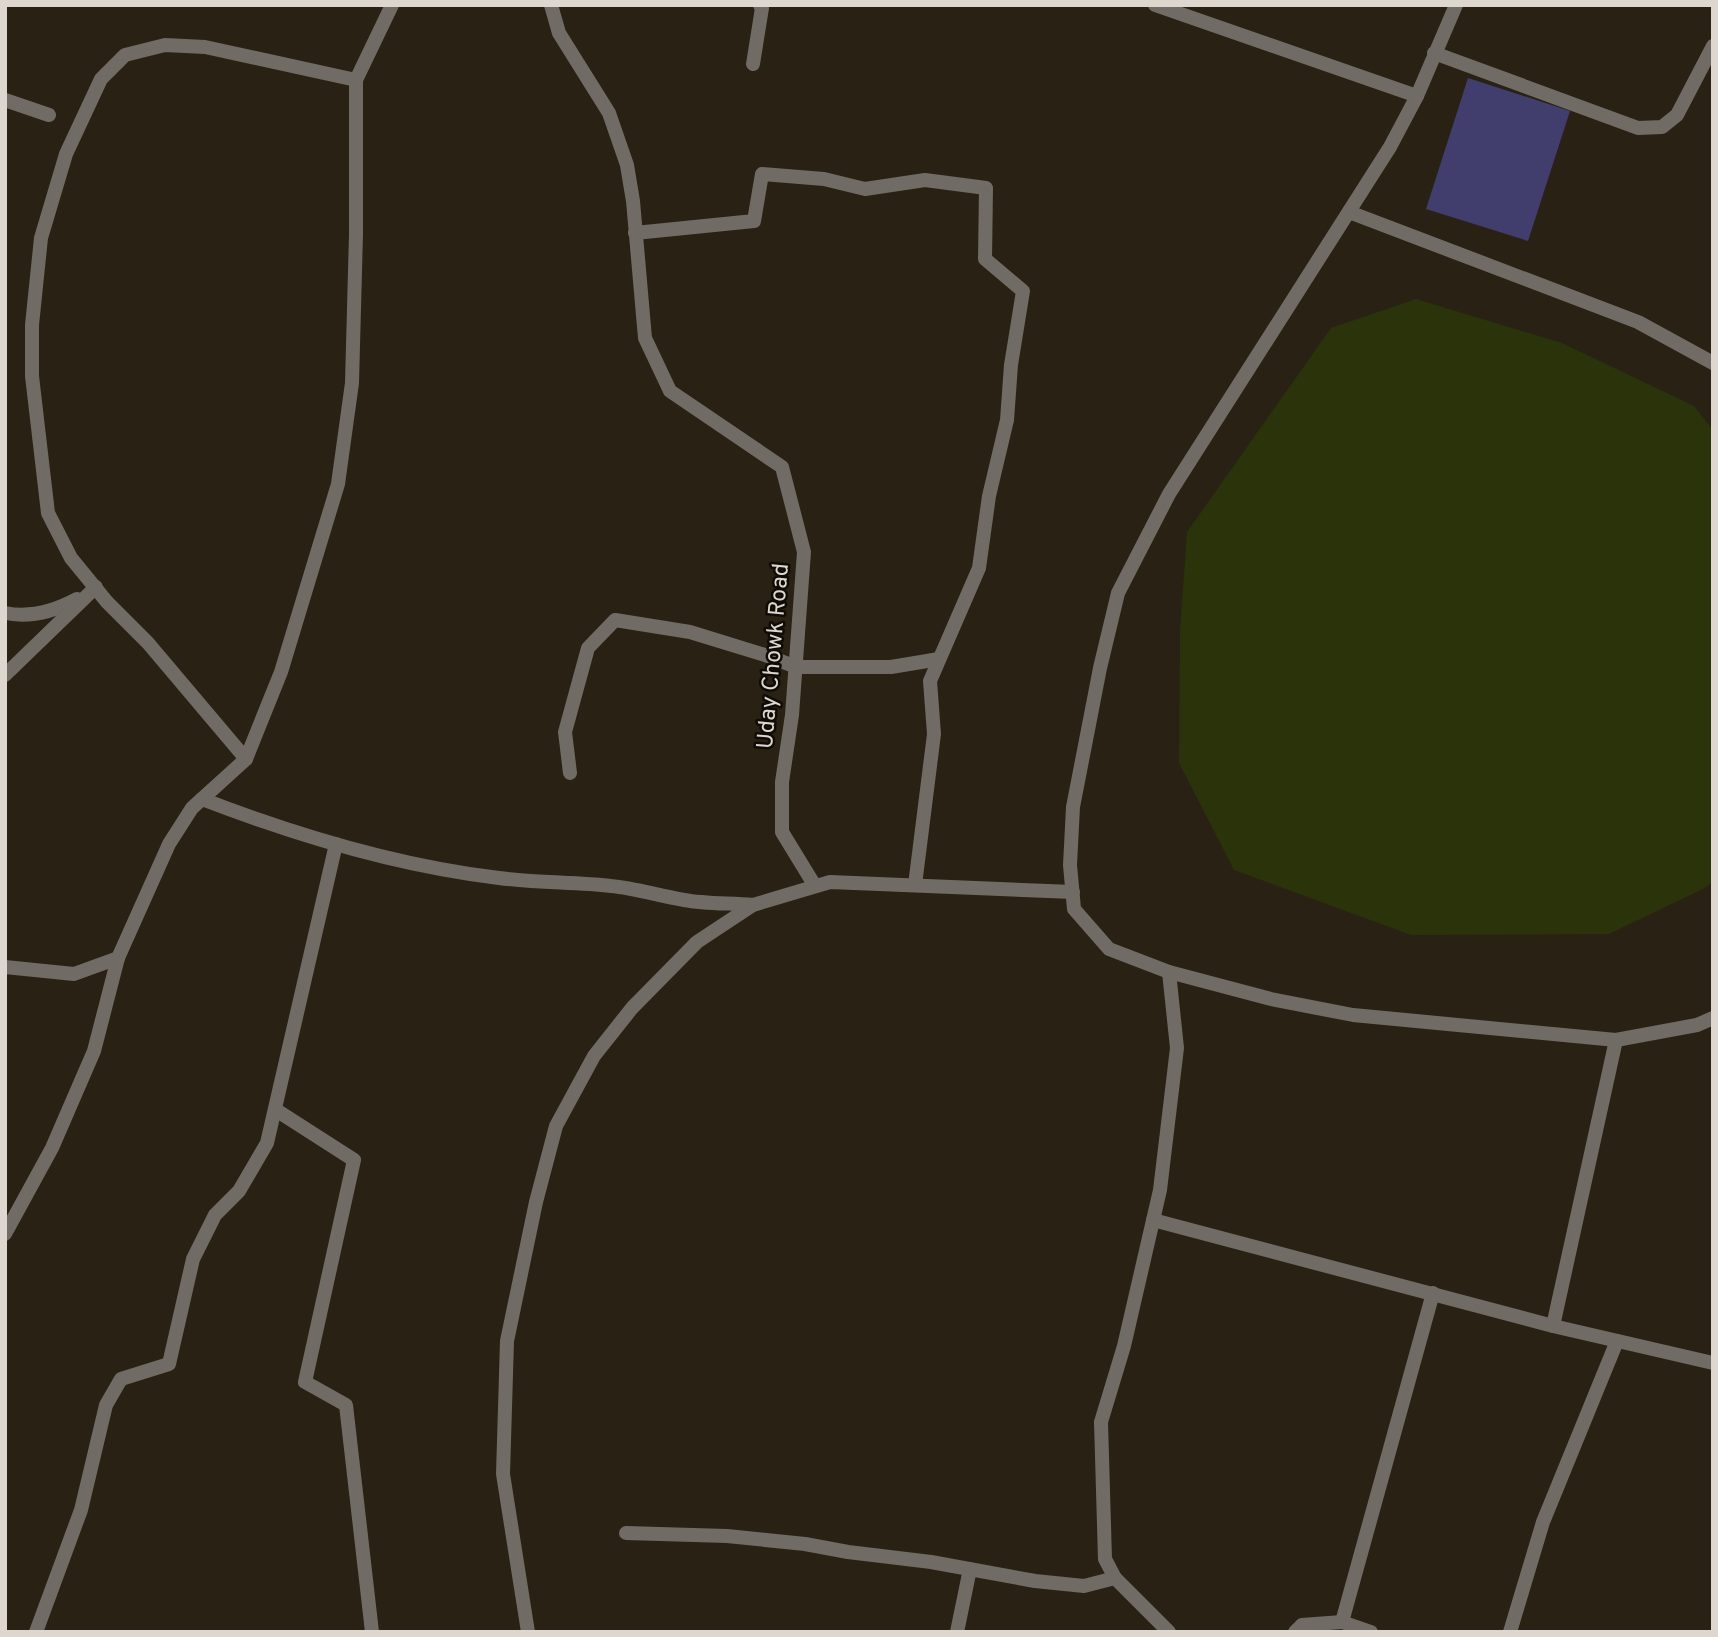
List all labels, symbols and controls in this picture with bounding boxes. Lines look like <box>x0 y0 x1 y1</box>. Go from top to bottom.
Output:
street label: Uday Chowk Road <box>752 562 797 750</box>

